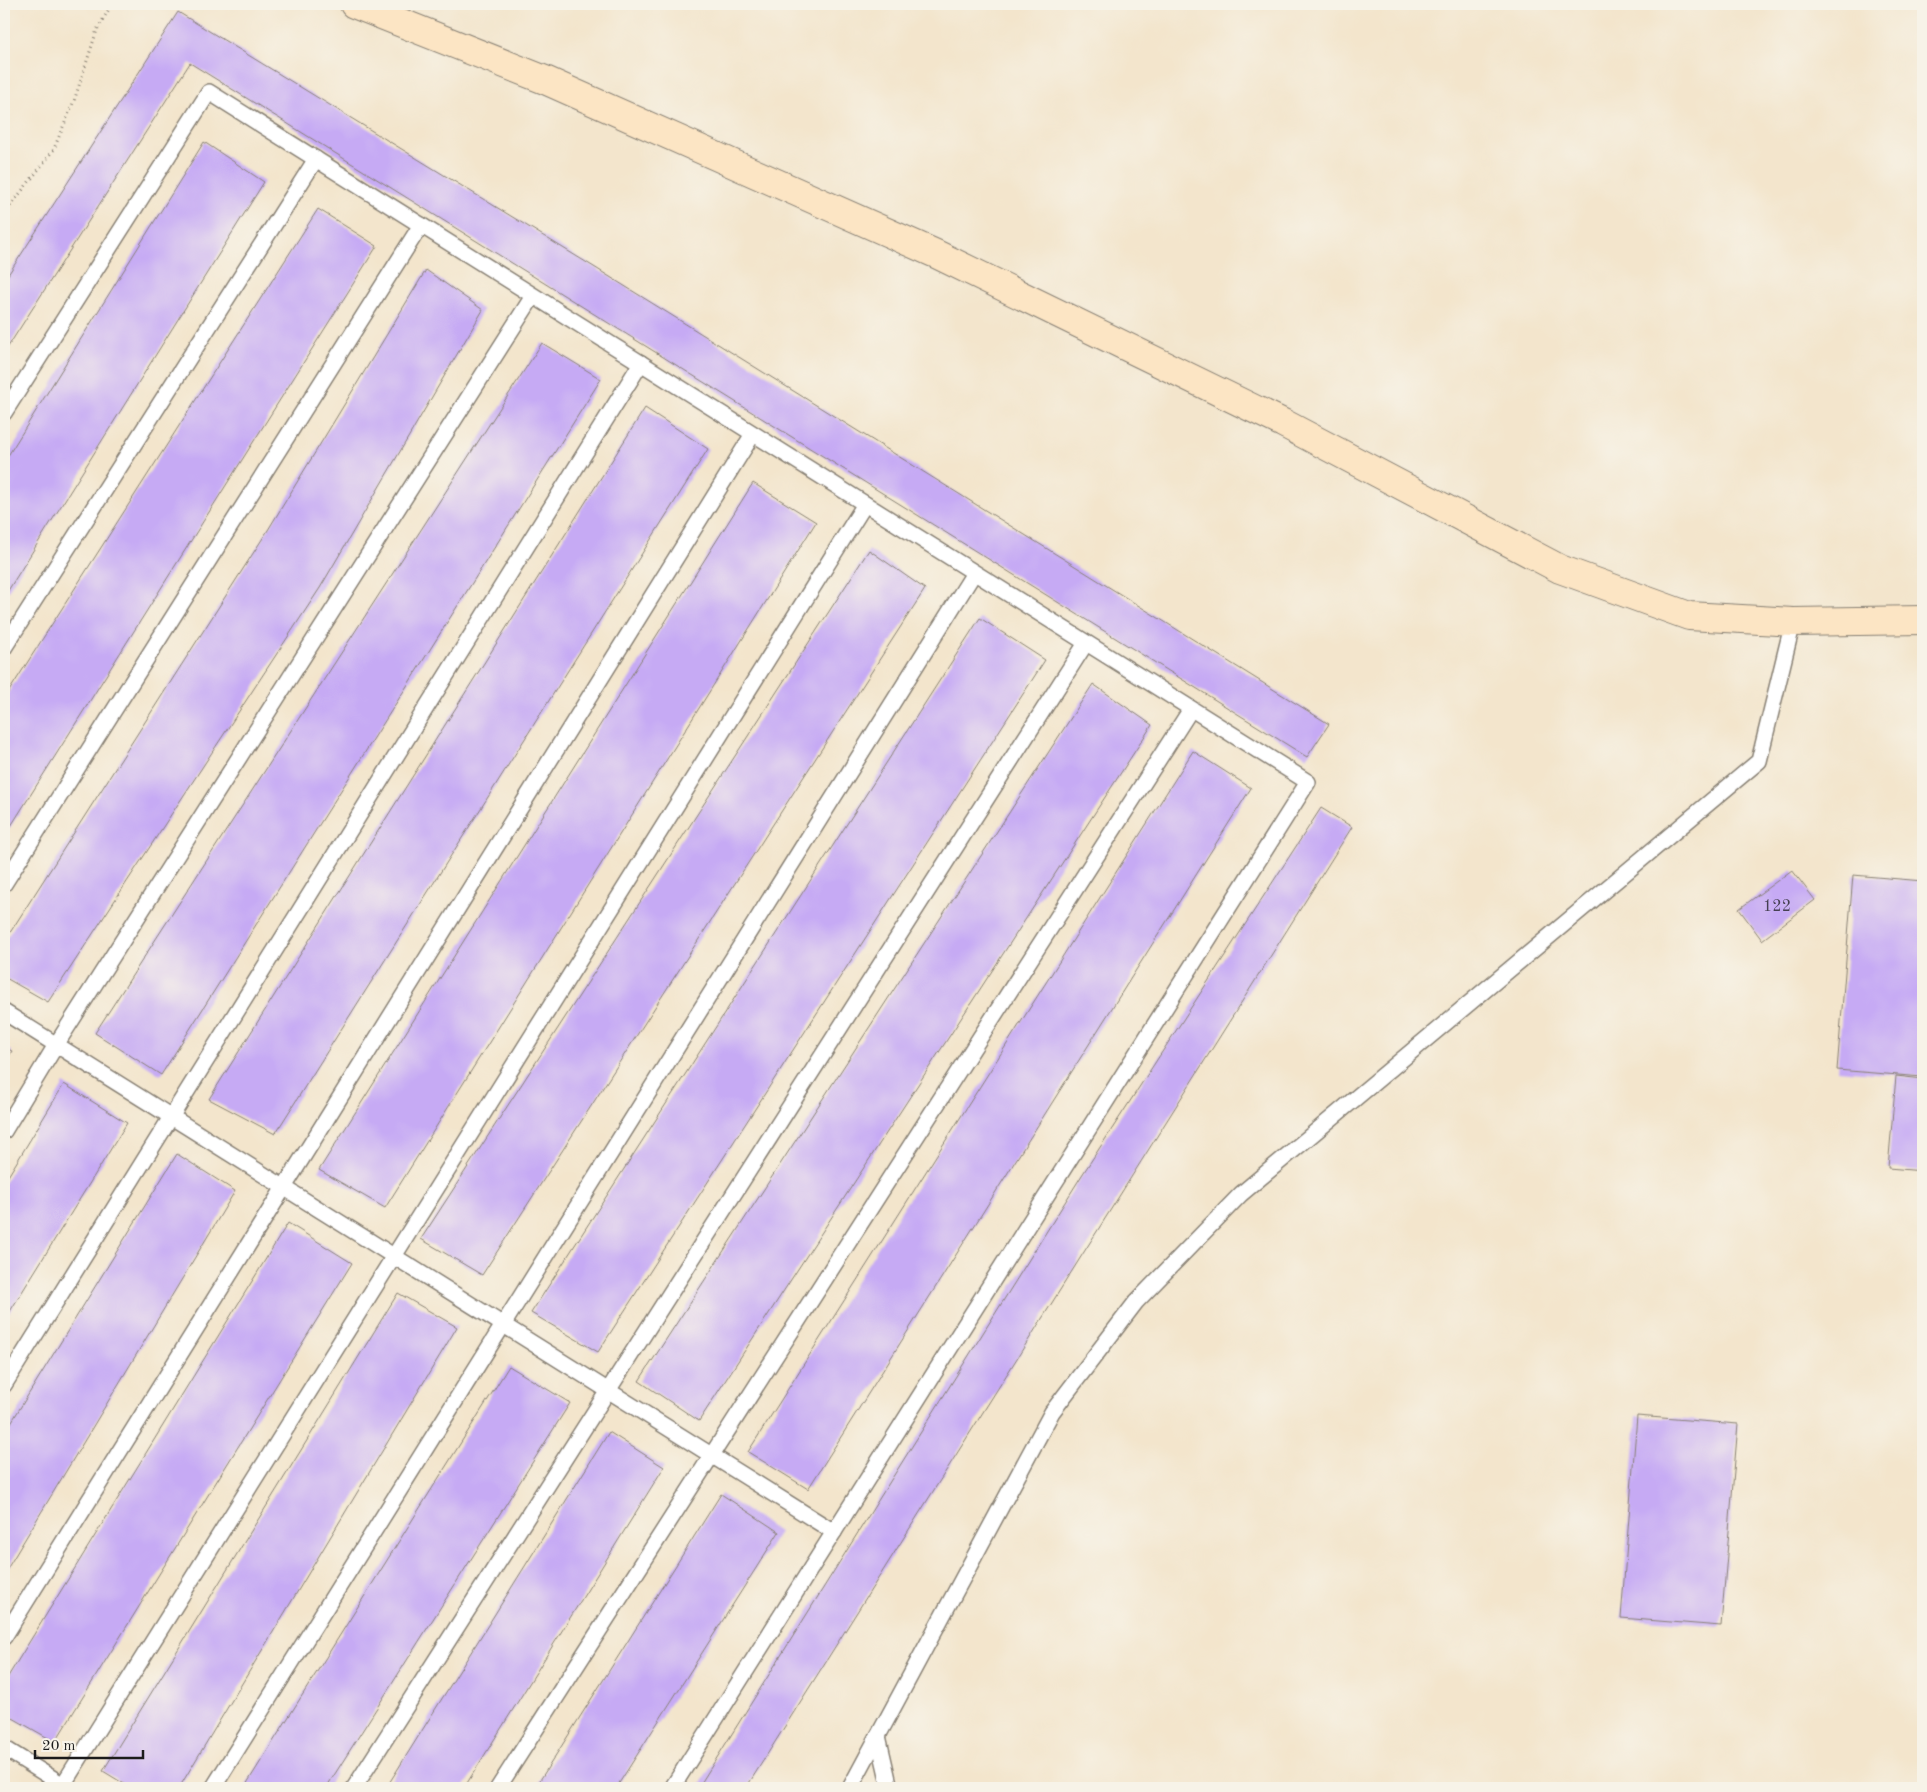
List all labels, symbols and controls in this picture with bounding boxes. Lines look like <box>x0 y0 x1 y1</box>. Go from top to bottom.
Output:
house number: 122 <box>1763 899 1791 915</box>
scale bar <box>35 1727 142 1759</box>
text: 20 m <box>42 1739 76 1754</box>

